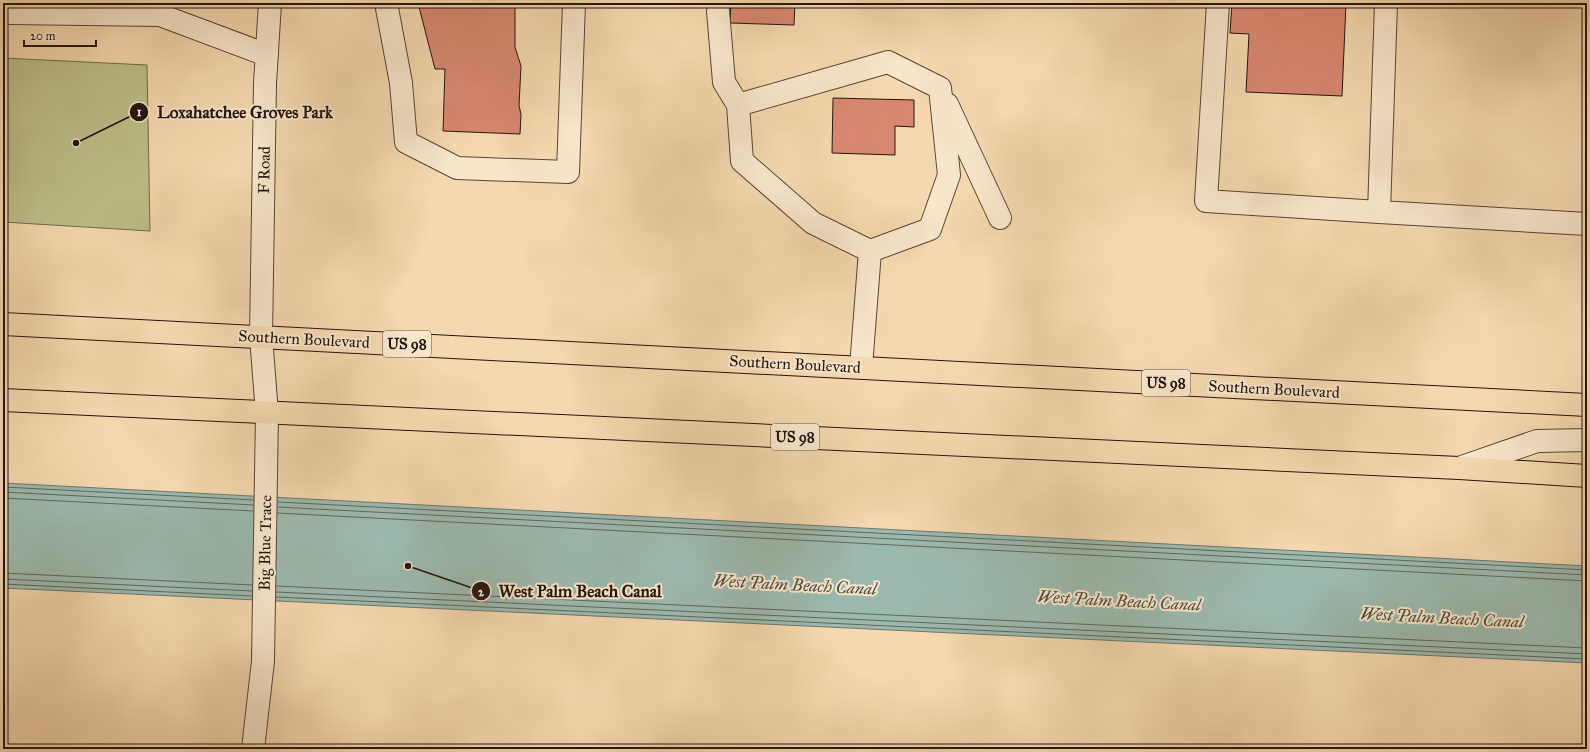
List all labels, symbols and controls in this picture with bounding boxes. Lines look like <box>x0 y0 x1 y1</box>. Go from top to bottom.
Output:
scale bar <box>24 22 96 48</box>
text: 20 m <box>30 29 56 43</box>
callout: Loxahatchee Groves Park <box>129 98 341 127</box>
text: Loxahatchee Groves Park <box>157 102 334 123</box>
text: 1 <box>137 105 142 119</box>
street label: F Road <box>254 146 274 194</box>
street label: Southern Boulevard <box>238 326 370 352</box>
road number: US 98 <box>383 331 431 357</box>
street label: Southern Boulevard <box>729 351 861 377</box>
road number: US 98 <box>1142 370 1190 396</box>
street label: Southern Boulevard <box>1208 376 1340 402</box>
road number: US 98 <box>771 424 819 450</box>
street label: Big Blue Trace <box>255 494 276 591</box>
water label: West Palm Beach Canal <box>713 570 879 600</box>
callout: West Palm Beach Canal <box>471 577 670 606</box>
text: West Palm Beach Canal <box>498 581 662 602</box>
text: 2 <box>478 585 485 599</box>
water label: West Palm Beach Canal <box>1037 586 1203 616</box>
water label: West Palm Beach Canal <box>1360 603 1526 633</box>

